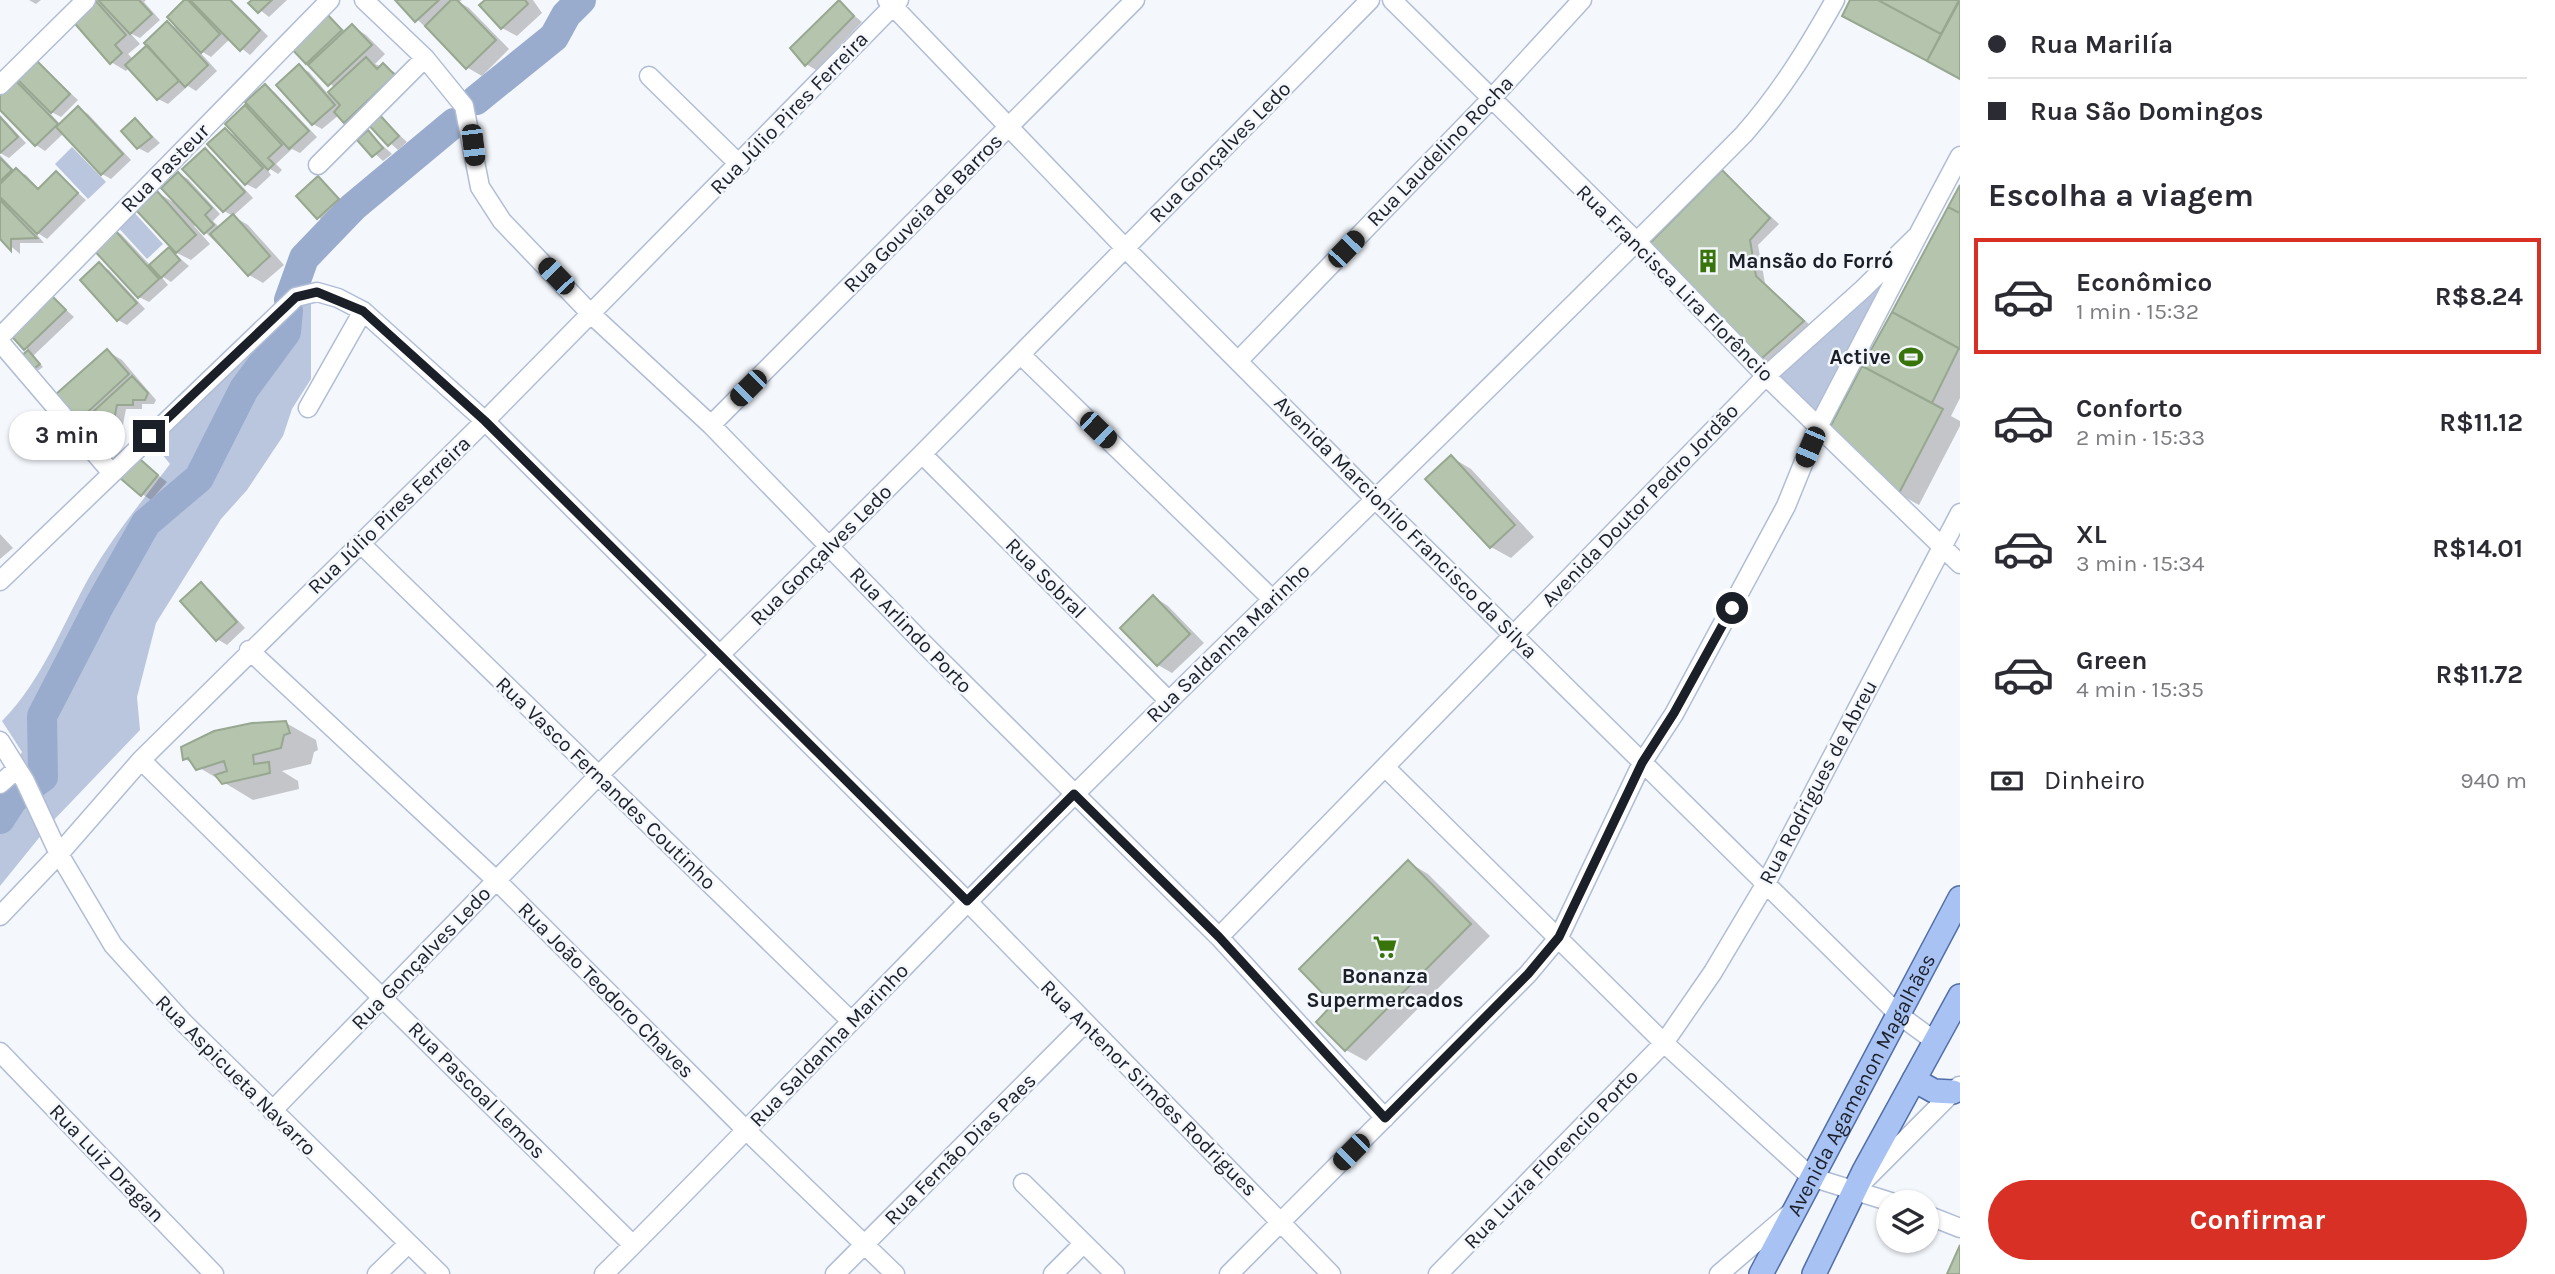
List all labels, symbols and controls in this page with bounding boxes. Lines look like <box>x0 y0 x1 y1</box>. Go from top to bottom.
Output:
street label: Rua Júlio Pires Ferreira <box>705 27 873 199</box>
text: Rua Marilía <box>2030 29 2173 60</box>
street label: Rua Laudelino Rocha <box>1362 71 1518 231</box>
street label: Rua Gonçalves Ledo <box>1144 76 1296 228</box>
text: Rua São Domingos <box>2030 96 2263 127</box>
street label: Rua Pasteur <box>116 118 215 217</box>
car <box>461 123 486 167</box>
street label: Rua Gouveia de Barros <box>839 129 1007 297</box>
text: Escolha a viagem <box>1988 177 2254 214</box>
street label: Rua Francisca Lira Florêncio <box>1572 180 1778 386</box>
car <box>1324 227 1369 271</box>
building icon: Mansão do Forró <box>1694 247 1722 275</box>
place label: Mansão do Forró <box>1728 249 1893 273</box>
car <box>534 254 579 298</box>
icon: car <box>1992 265 2055 328</box>
text: Econômico <box>2076 267 2212 298</box>
text: R$8.24 <box>2435 281 2523 312</box>
text: 1 min · 15:32 <box>2076 298 2199 325</box>
sports icon: Active <box>1897 343 1925 371</box>
place label: Active <box>1830 345 1891 369</box>
car <box>726 366 771 410</box>
street label: Avenida Marcionilo Francisco da Silva <box>1270 391 1542 663</box>
icon: car <box>1992 391 2055 454</box>
text: Conforto <box>2076 393 2183 424</box>
street label: Avenida Doutor Pedro Jordão <box>1537 399 1743 611</box>
text: R$11.12 <box>2439 407 2523 438</box>
car <box>1076 408 1121 452</box>
callout: 3 min <box>9 412 124 460</box>
route end <box>133 420 165 452</box>
text: 3 min <box>35 422 99 449</box>
car <box>1793 424 1828 470</box>
text: 2 min · 15:33 <box>2076 424 2205 451</box>
street label: Rua Júlio Pires Ferreira <box>303 431 475 599</box>
street label: Rua Gonçalves Ledo <box>745 479 897 631</box>
icon: car <box>1992 517 2055 580</box>
text: XL <box>2076 519 2107 550</box>
street label: Rua Sobral <box>1001 533 1091 623</box>
text: R$14.01 <box>2432 533 2523 564</box>
text: 3 min · 15:34 <box>2076 550 2205 577</box>
street label: Rua Saldanha Marinho <box>1141 559 1315 727</box>
street label: Rua Arlindo Porto <box>845 562 977 698</box>
route start <box>1716 592 1748 624</box>
icon: car <box>1992 643 2055 706</box>
text: Green <box>2076 645 2148 676</box>
text: R$11.72 <box>2436 659 2523 690</box>
street label: Rua Vasco Fernandes Coutinho <box>491 672 721 894</box>
street label: Rua Rodrigues de Abreu <box>1754 676 1882 888</box>
text: 4 min · 15:35 <box>2076 676 2204 703</box>
icon: cash <box>1988 762 2026 800</box>
text: Dinheiro <box>2044 765 2145 796</box>
text: 940 m <box>2460 767 2527 794</box>
street label: Rua Gonçalves Ledo <box>346 881 496 1035</box>
street label: Rua João Teodoro Chaves <box>513 897 699 1083</box>
supermarket icon: Bonanza Supermercados <box>1371 933 1399 961</box>
street label: Avenida Agamenon Magalhães <box>1782 950 1940 1220</box>
street label: Rua Saldanha Marinho <box>745 958 913 1132</box>
place label: Bonanza Supermercados <box>1306 964 1464 1012</box>
street label: Rua Antenor Simões Rodrigues <box>1036 975 1262 1201</box>
street label: Rua Aspicueta Navarro <box>151 990 321 1160</box>
street label: Rua Pascoal Lemos <box>404 1017 550 1163</box>
street label: Rua Luzia Florencio Porto <box>1459 1064 1643 1254</box>
street label: Rua Fernão Dias Paes <box>879 1068 1041 1230</box>
street label: Rua Luiz Dragan <box>45 1099 169 1227</box>
car <box>1329 1130 1374 1174</box>
button: Confirmar <box>1988 1180 2527 1260</box>
map controls <box>1876 1190 1939 1253</box>
button: layers <box>1876 1190 1939 1253</box>

